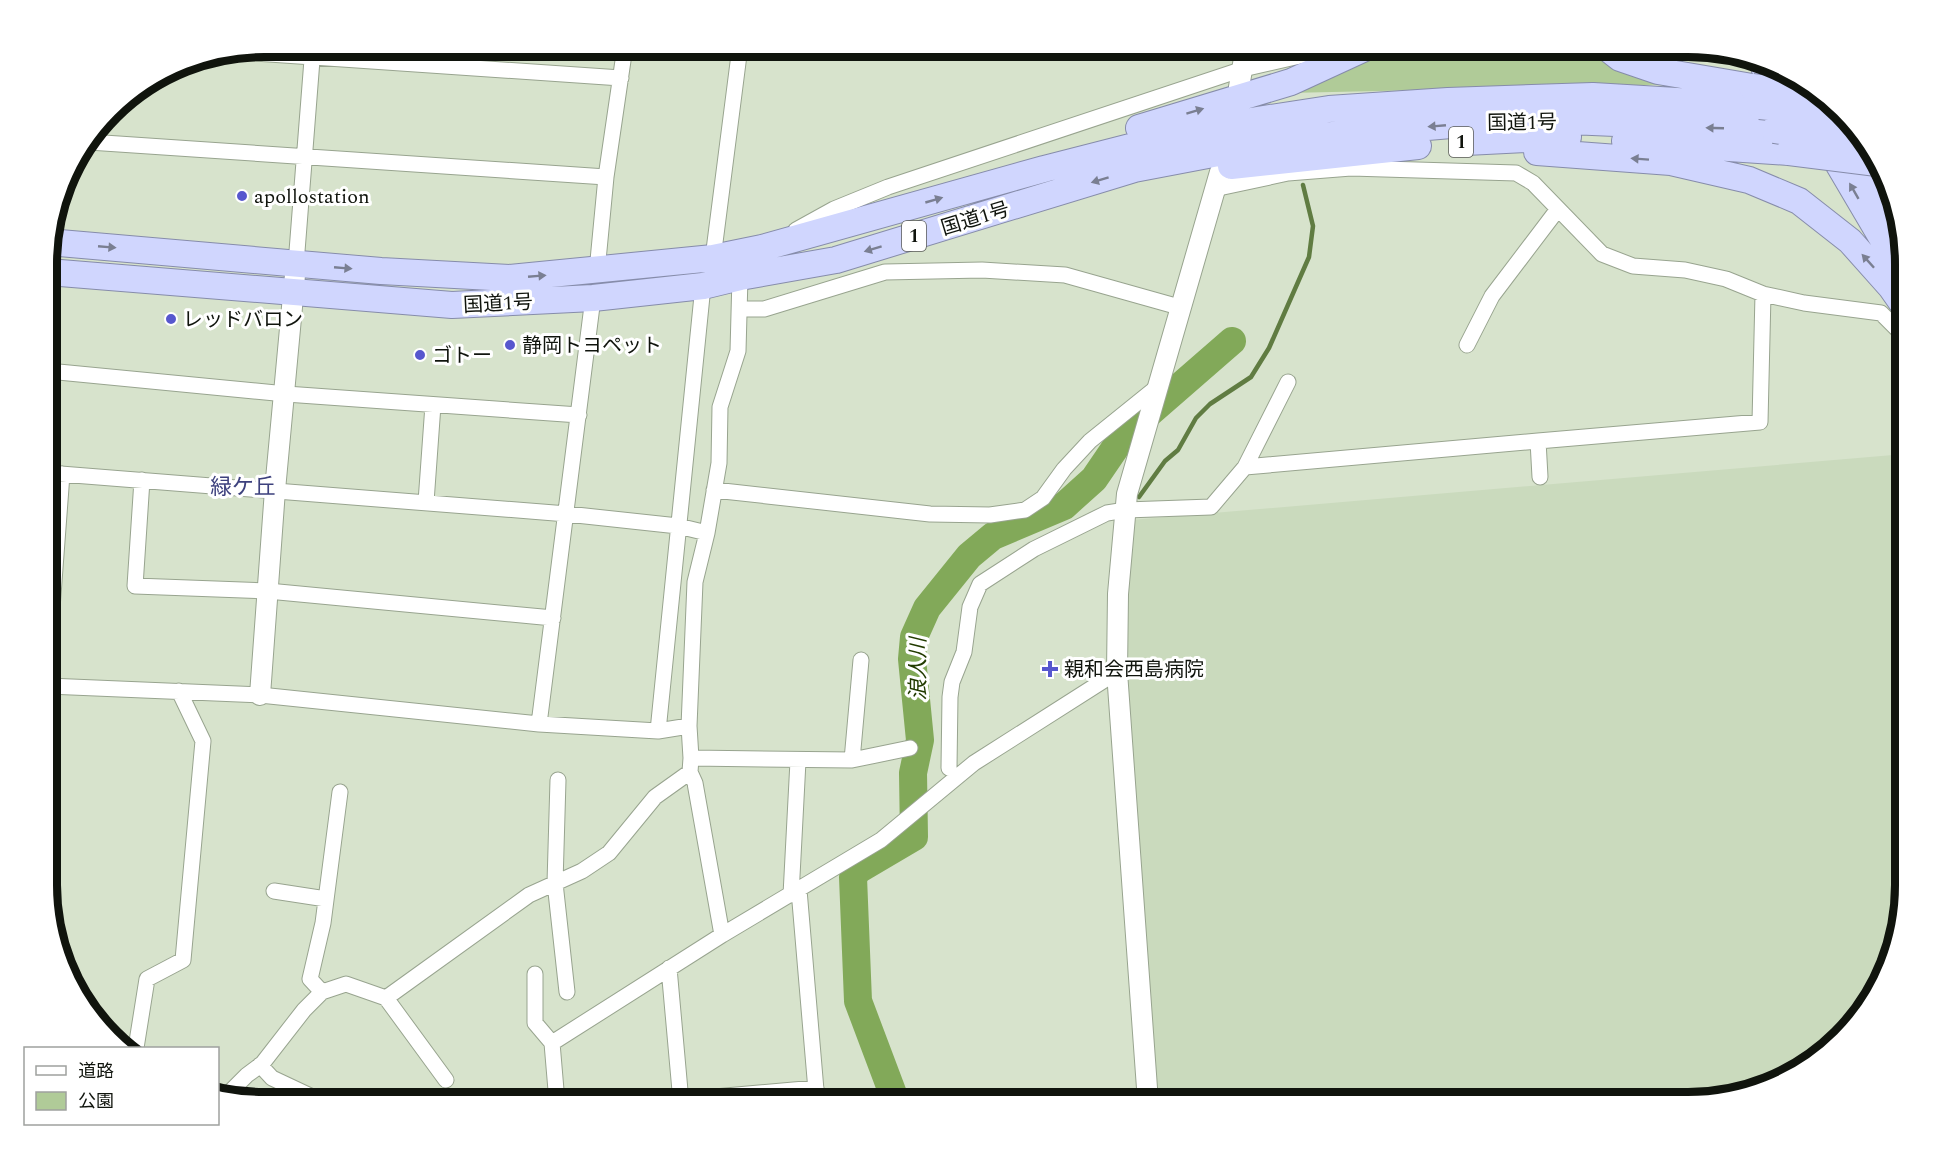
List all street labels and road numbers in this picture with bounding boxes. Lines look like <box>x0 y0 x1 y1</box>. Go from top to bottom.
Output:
street label: 国道1号 <box>1487 107 1557 139</box>
road number: 1 <box>1449 127 1473 157</box>
street label: 国道1号 <box>937 194 1013 244</box>
road number: 1 <box>902 221 926 251</box>
street label: 国道1号 <box>462 287 534 321</box>

